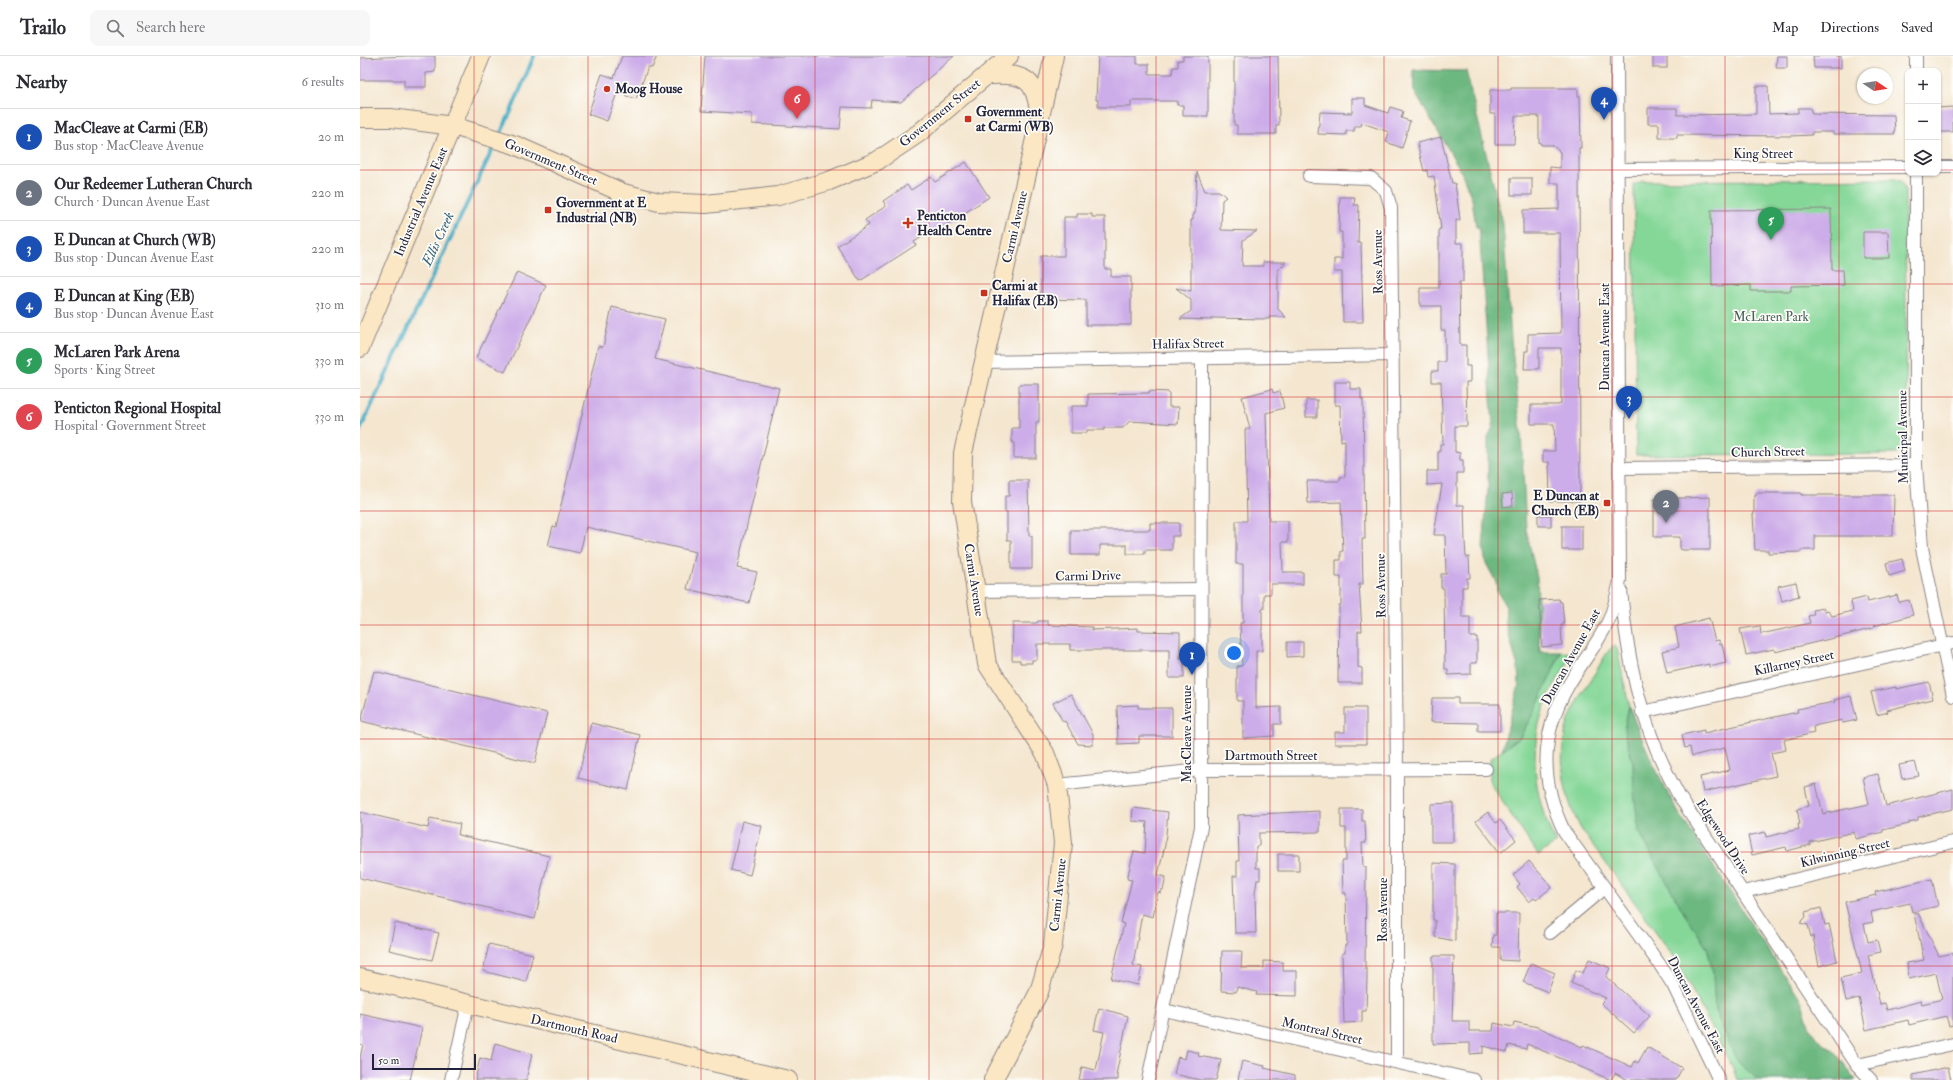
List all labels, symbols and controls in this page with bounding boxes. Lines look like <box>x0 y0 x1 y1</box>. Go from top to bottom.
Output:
search box <box>90 10 370 46</box>
text: Trailo <box>20 16 66 40</box>
icon: search <box>104 17 126 39</box>
text: Search here <box>136 18 205 37</box>
text: Map <box>1772 19 1798 36</box>
text: Directions <box>1820 19 1879 36</box>
text: Saved <box>1901 19 1933 36</box>
north arrow <box>1857 68 1893 104</box>
map controls <box>1905 68 1941 176</box>
button: + <box>1905 68 1941 104</box>
text: Nearby <box>16 72 67 93</box>
text: 6 results <box>301 74 344 90</box>
street label: Government Street <box>896 75 984 151</box>
place label: Moog House <box>614 81 683 98</box>
marker: Moog House <box>602 84 612 94</box>
pin: 6 <box>784 86 810 119</box>
pin: 4 <box>1591 87 1617 120</box>
place label: Government at Carmi (WB) <box>976 104 1053 135</box>
button: − <box>1905 104 1941 140</box>
marker: Government at Carmi (WB) <box>963 114 973 124</box>
text: MacCleave at Carmi (EB) <box>54 119 208 138</box>
text: 1 <box>27 129 31 145</box>
text: 20 m <box>318 129 344 145</box>
street label: Government Street <box>502 135 600 189</box>
text: Bus stop · MacCleave Avenue <box>54 138 204 154</box>
button: layers <box>1905 140 1941 176</box>
street label: Industrial Avenue East <box>391 145 451 259</box>
street label: King Street <box>1733 146 1793 162</box>
text: Our Redeemer Lutheran Church <box>54 175 252 194</box>
text: 2 <box>26 185 32 201</box>
text: 220 m <box>311 185 344 201</box>
street label: Carmi Avenue <box>999 189 1031 265</box>
text: Church · Duncan Avenue East <box>54 194 210 210</box>
place label: Government at E Industrial (NB) <box>556 195 647 226</box>
marker: Government at E Industrial (NB) <box>543 205 553 215</box>
pin: 5 <box>1758 207 1784 240</box>
place label: Penticton Health Centre <box>917 208 992 239</box>
water label: Ellis Creek <box>418 209 458 270</box>
marker: Penticton Health Centre <box>902 217 914 229</box>
street label: Ross Avenue <box>1369 229 1387 294</box>
text: E Duncan at Church (WB) <box>54 231 216 250</box>
text: 3 <box>27 241 32 257</box>
text: 220 m <box>311 241 344 257</box>
text: Bus stop · Duncan Avenue East <box>54 250 214 266</box>
place label: Carmi at Halifax (EB) <box>992 278 1058 309</box>
street label: Duncan Avenue East <box>1597 283 1613 391</box>
text: E Duncan at King (EB) <box>54 287 194 306</box>
marker: Carmi at Halifax (EB) <box>979 288 989 298</box>
text: 4 <box>25 297 33 313</box>
text: 310 m <box>315 297 344 313</box>
text: Bus stop · Duncan Avenue East <box>54 306 214 322</box>
park label: McLaren Park <box>1733 309 1810 325</box>
street label: Halifax Street <box>1152 335 1224 353</box>
text: McLaren Park Arena <box>54 343 180 362</box>
text: 5 <box>26 353 32 369</box>
text: 330 m <box>315 353 344 369</box>
text: Sports · King Street <box>54 362 155 378</box>
pin: 3 <box>1616 386 1642 419</box>
street label: Municipal Avenue <box>1894 390 1913 484</box>
text: Penticton Regional Hospital <box>54 399 221 418</box>
text: 6 <box>26 409 32 425</box>
text: 330 m <box>315 409 344 425</box>
text: Hospital · Government Street <box>54 418 206 434</box>
street label: Church Street <box>1731 443 1805 461</box>
place label: E Duncan at Church (EB) <box>1531 488 1600 519</box>
pin: 2 <box>1653 490 1679 523</box>
marker: E Duncan at Church (EB) <box>1602 498 1612 508</box>
street label: Carmi Avenue <box>960 542 988 618</box>
street label: Ross Avenue <box>1372 553 1390 618</box>
street label: Carmi Drive <box>1055 567 1122 585</box>
street label: Duncan Avenue East <box>1538 606 1604 708</box>
pin: 1 <box>1179 642 1205 675</box>
your location <box>1224 643 1244 663</box>
street label: Killarney Street <box>1753 647 1836 680</box>
street label: MacCleave Avenue <box>1179 685 1195 783</box>
street label: Dartmouth Street <box>1224 748 1318 764</box>
street label: Edgewood Drive <box>1693 796 1754 878</box>
street label: Kilwinning Street <box>1799 835 1891 871</box>
street label: Carmi Avenue <box>1046 857 1070 932</box>
street label: Ross Avenue <box>1375 877 1391 942</box>
street label: Duncan Avenue East <box>1664 954 1728 1056</box>
street label: Dartmouth Road <box>529 1011 620 1047</box>
street label: Montreal Street <box>1280 1014 1364 1048</box>
scale bar <box>372 1052 476 1071</box>
text: 50 m <box>378 1054 399 1067</box>

